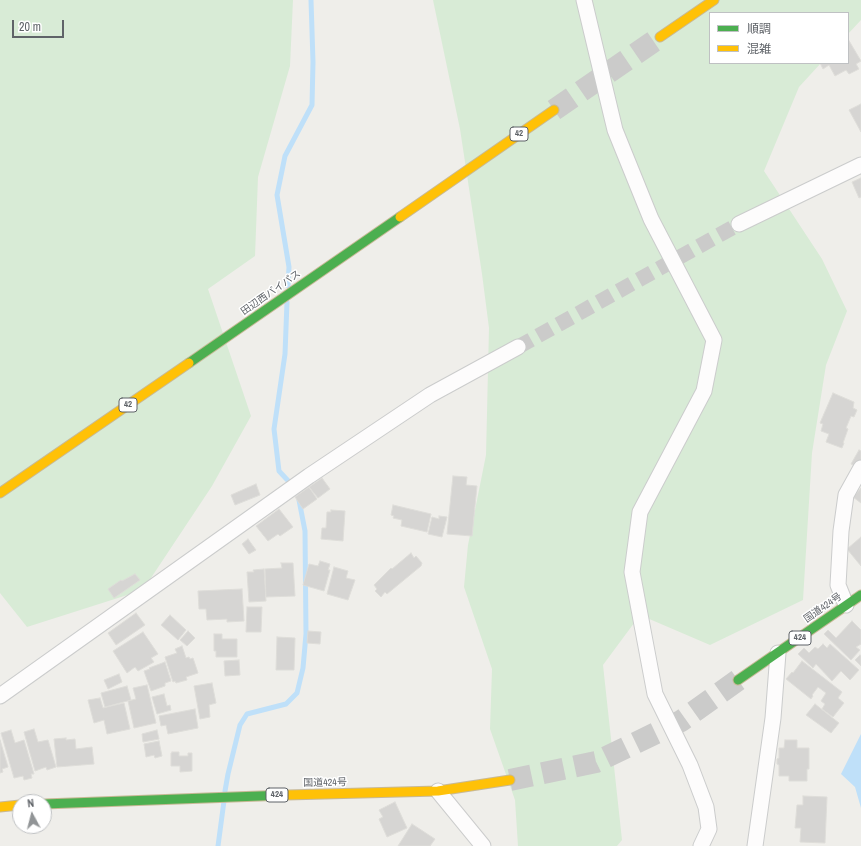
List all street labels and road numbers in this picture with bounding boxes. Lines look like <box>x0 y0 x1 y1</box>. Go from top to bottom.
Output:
road number: 42 <box>510 127 528 141</box>
street label: 田辺西バイパス <box>239 268 303 318</box>
road number: 42 <box>119 398 137 412</box>
street label: 国道424号 <box>802 591 844 625</box>
road number: 424 <box>789 631 811 645</box>
street label: 国道424号 <box>303 777 347 789</box>
road number: 424 <box>266 788 288 802</box>

